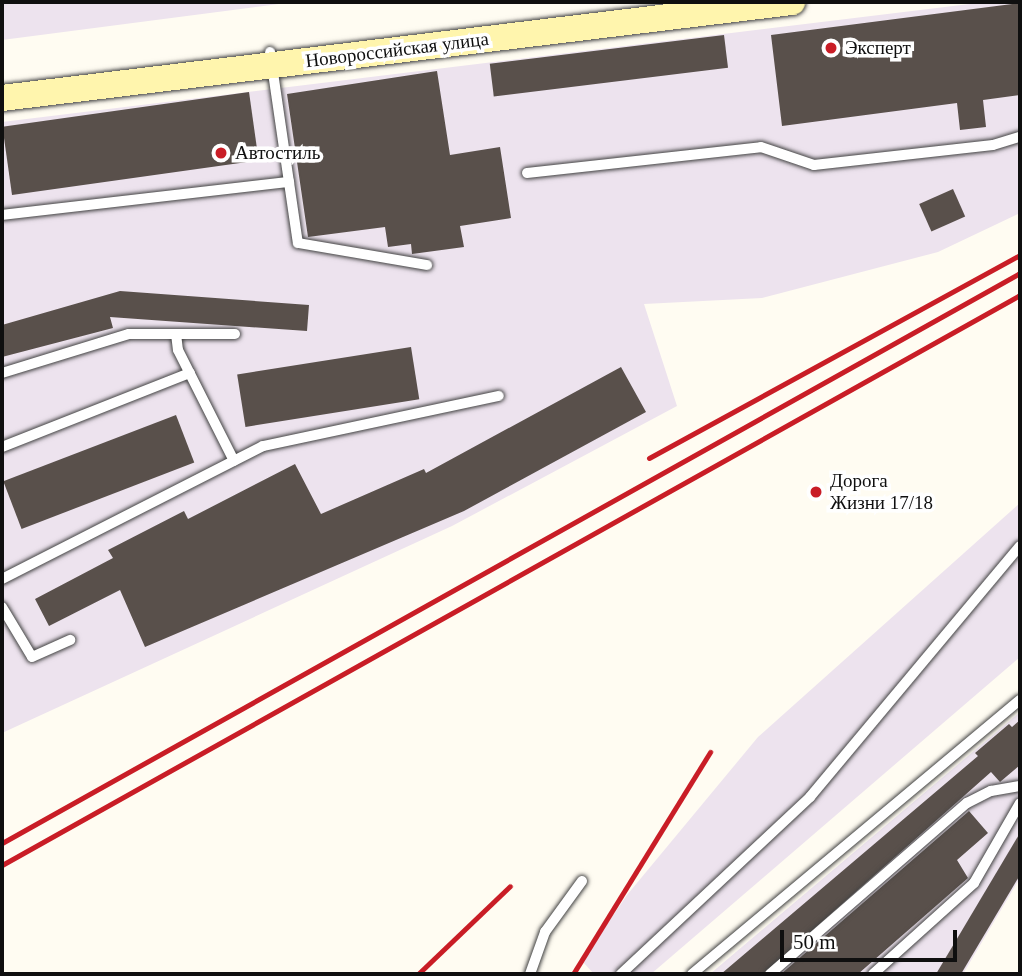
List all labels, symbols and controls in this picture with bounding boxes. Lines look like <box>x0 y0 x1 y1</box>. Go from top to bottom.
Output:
street label: Новороссийская улица <box>304 27 490 73</box>
place label: Эксперт <box>845 37 911 59</box>
marker: Эксперт <box>823 40 839 56</box>
place label: Автостиль <box>235 142 320 164</box>
marker: Автостиль <box>213 145 229 161</box>
place label: Дорога Жизни 17/18 <box>830 470 933 514</box>
marker: Дорога Жизни 17/18 <box>808 484 824 500</box>
scale bar <box>784 916 961 960</box>
text: 50 m <box>793 930 836 954</box>

